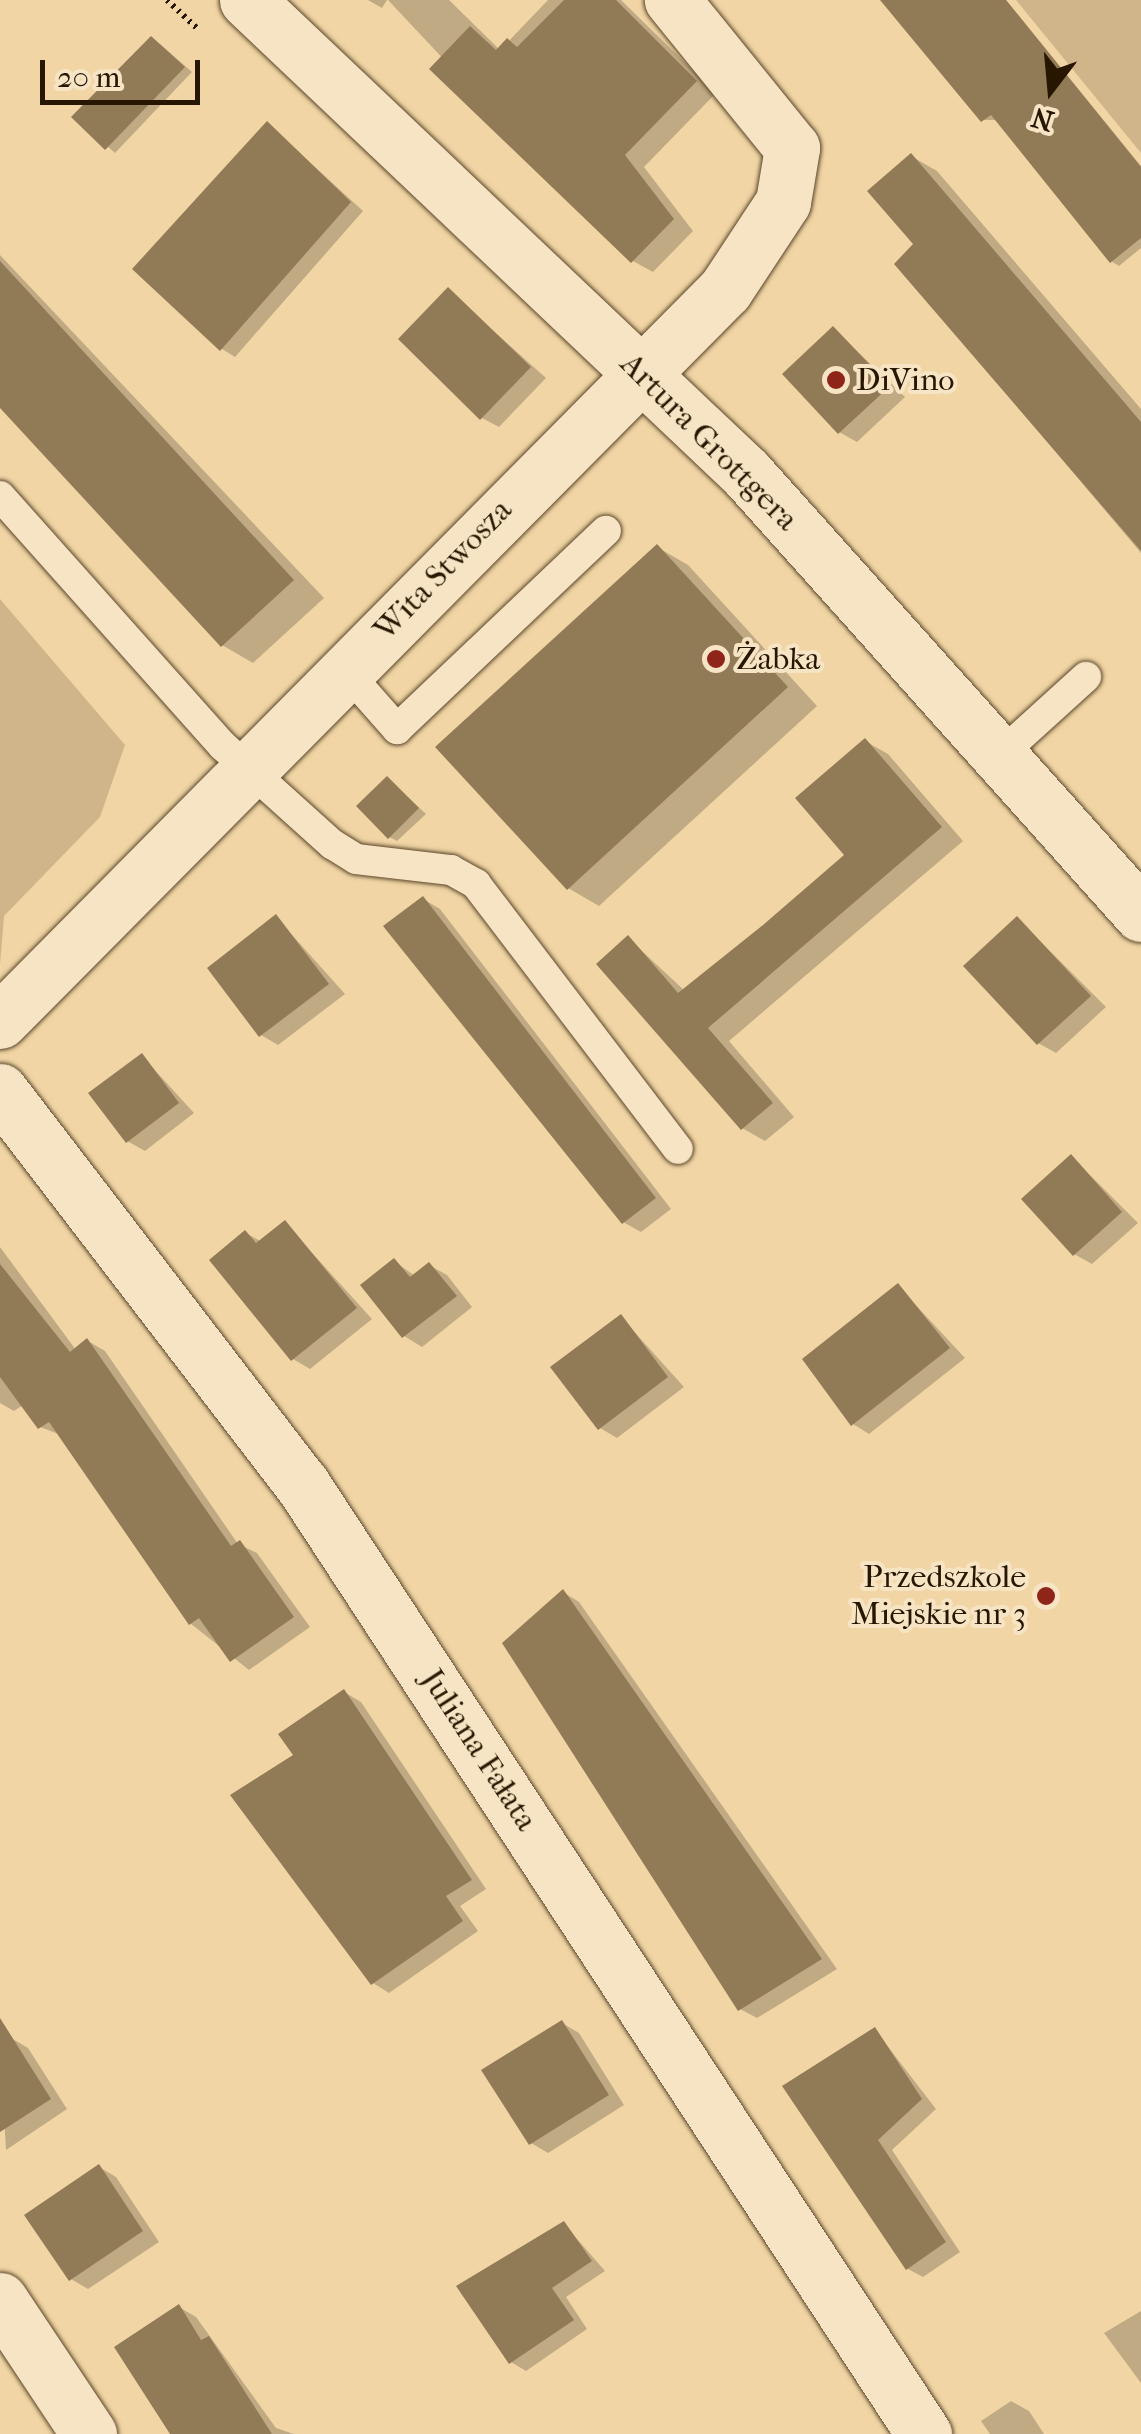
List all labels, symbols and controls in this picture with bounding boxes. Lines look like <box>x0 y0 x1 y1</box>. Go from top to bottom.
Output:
scale bar <box>45 40 205 102</box>
north arrow <box>1001 40 1101 140</box>
text: 20 m <box>57 60 120 95</box>
text: N <box>1028 101 1057 138</box>
street label: Artura Grottgera <box>612 345 806 539</box>
place label: DiVino <box>856 361 955 399</box>
marker: DiVino <box>825 369 847 391</box>
street label: Wita Stwosza <box>366 491 520 649</box>
place label: Żabka <box>736 640 820 678</box>
marker: Żabka <box>705 648 727 670</box>
place label: Przedszkole Miejskie nr 3 <box>851 1559 1026 1634</box>
marker: Przedszkole Miejskie nr 3 <box>1035 1585 1057 1607</box>
street label: Juliana Fałata <box>413 1662 545 1838</box>

